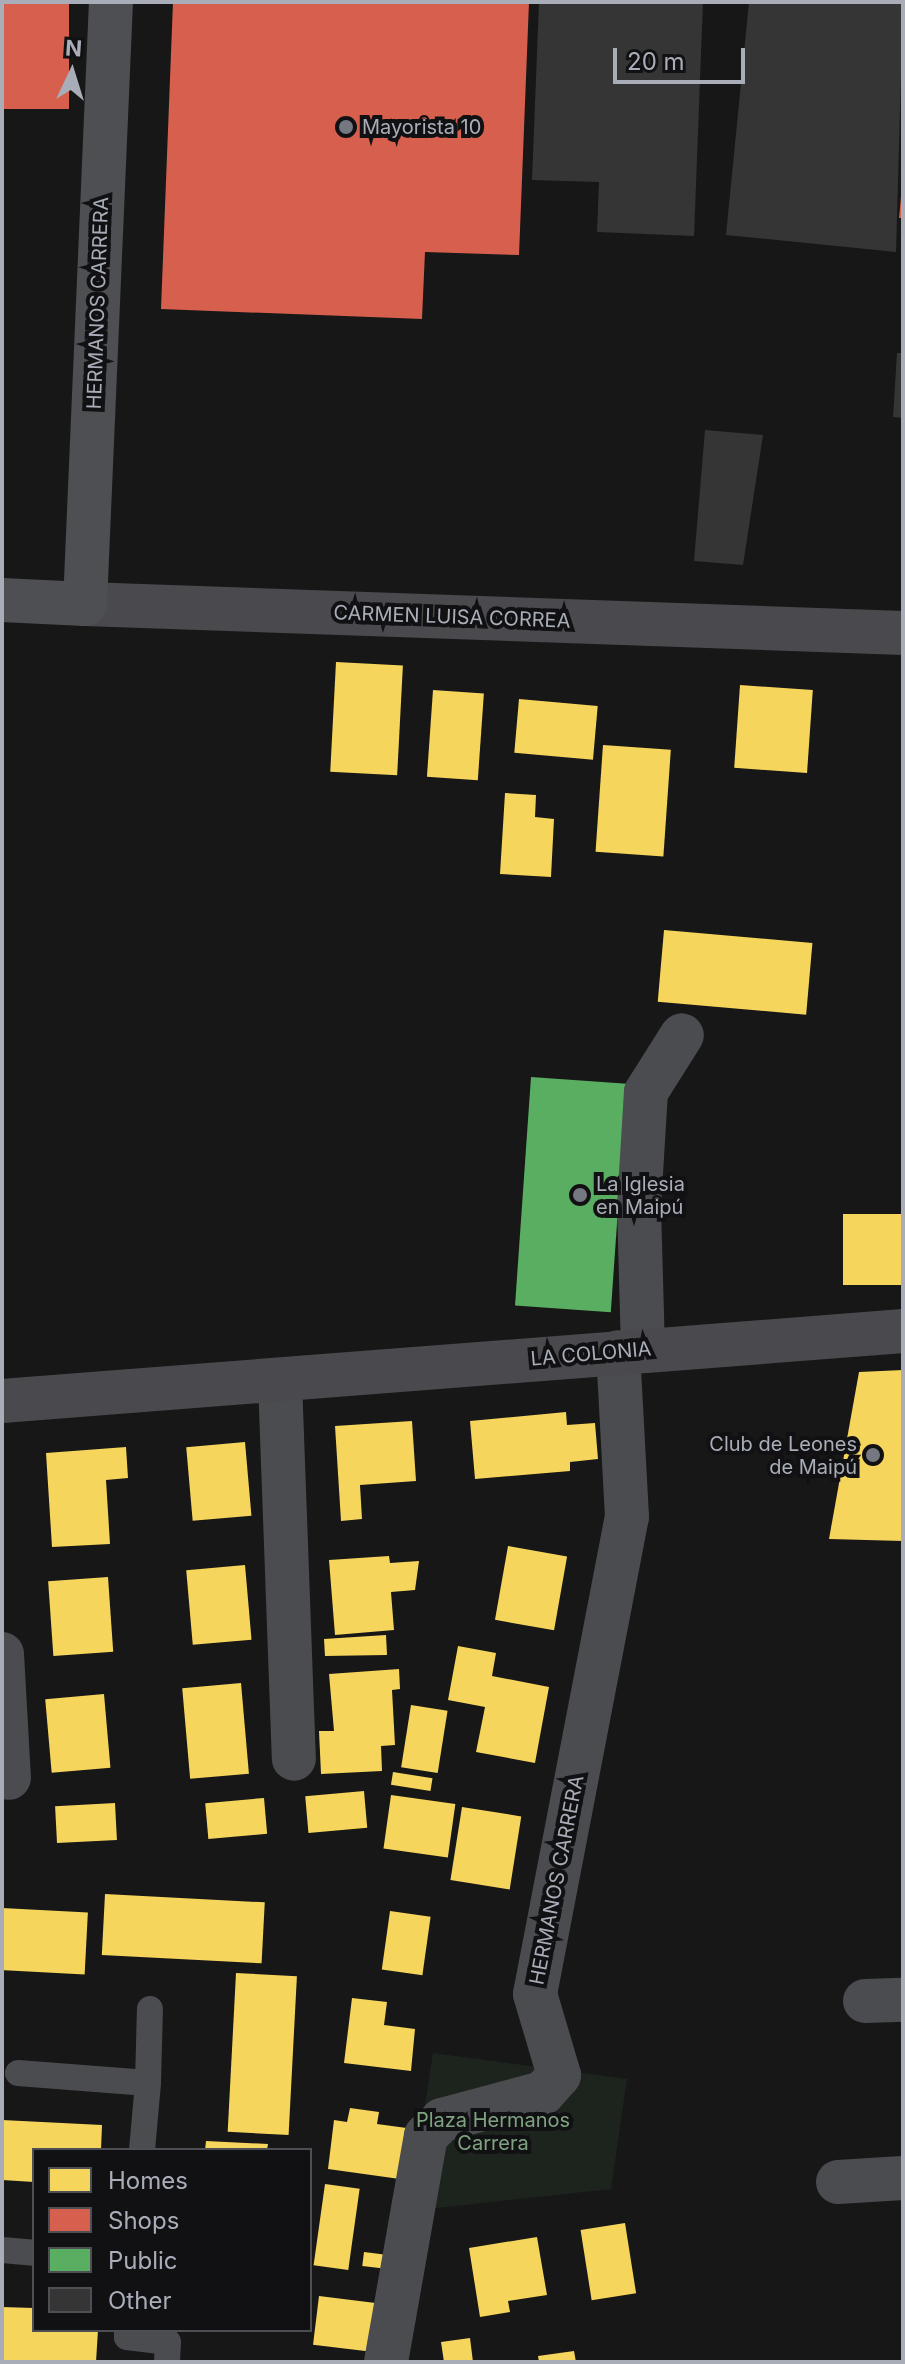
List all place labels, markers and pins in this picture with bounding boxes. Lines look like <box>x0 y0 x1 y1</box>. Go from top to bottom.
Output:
place label: Mayorista 10 <box>362 115 481 139</box>
marker: Mayorista 10 <box>337 118 355 136</box>
place label: La Iglesia en Maipú <box>596 1172 685 1219</box>
marker: La Iglesia en Maipú <box>571 1186 589 1204</box>
place label: Club de Leones de Maipú <box>709 1432 857 1479</box>
marker: Club de Leones de Maipú <box>864 1446 882 1464</box>

